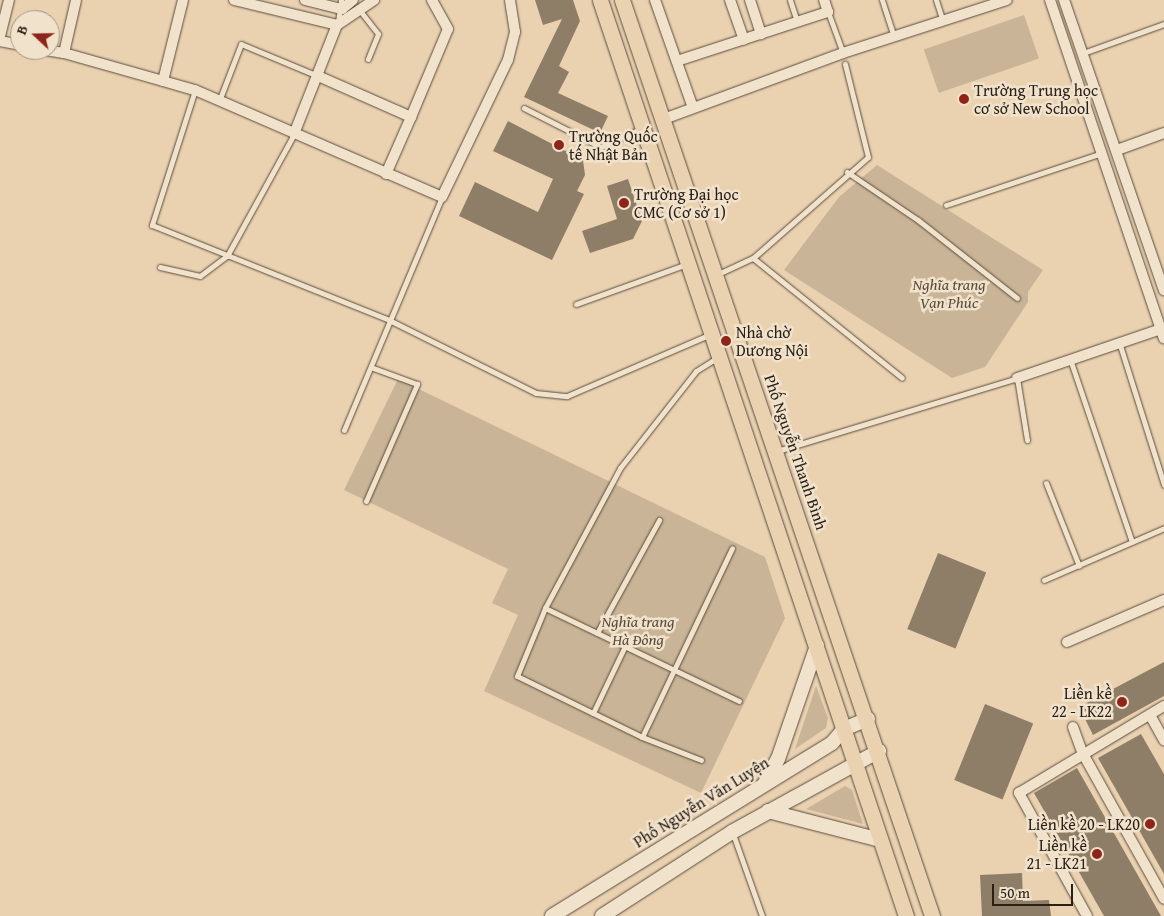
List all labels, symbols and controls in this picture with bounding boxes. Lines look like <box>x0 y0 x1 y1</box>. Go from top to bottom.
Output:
north arrow <box>10 10 60 60</box>
text: B <box>11 22 33 38</box>
place label: Trường Trung học cơ sở New School <box>974 80 1098 118</box>
marker: Trường Trung học cơ sở New School <box>958 93 970 105</box>
place label: Trường Quốc tế Nhật Bản <box>569 126 658 164</box>
marker: Trường Quốc tế Nhật Bản <box>553 139 565 151</box>
place label: Trường Đại học CMC (Cơ sở 1) <box>634 184 739 222</box>
marker: Trường Đại học CMC (Cơ sở 1) <box>618 197 630 209</box>
park label: Nghĩa trang Vạn Phúc <box>912 274 986 312</box>
place label: Nhà chờ Dương Nội <box>736 322 808 360</box>
marker: Nhà chờ Dương Nội <box>720 335 732 347</box>
street label: Phố Nguyễn Thanh Bình <box>760 372 832 532</box>
park label: Nghĩa trang Hà Đông <box>601 611 675 649</box>
place label: Liền kề 22 - LK22 <box>1051 683 1112 721</box>
marker: Liền kề 22 - LK22 <box>1116 696 1128 708</box>
street label: Phố Nguyễn Văn Luyện <box>630 753 772 851</box>
place label: Liền kề 20 - LK20 <box>1028 814 1140 834</box>
marker: Liền kề 20 - LK20 <box>1144 818 1156 830</box>
place label: Liền kề 21 - LK21 <box>1026 835 1087 873</box>
marker: Liền kề 21 - LK21 <box>1091 848 1103 860</box>
scale bar <box>994 874 1075 906</box>
text: 50 m <box>1000 882 1030 903</box>

